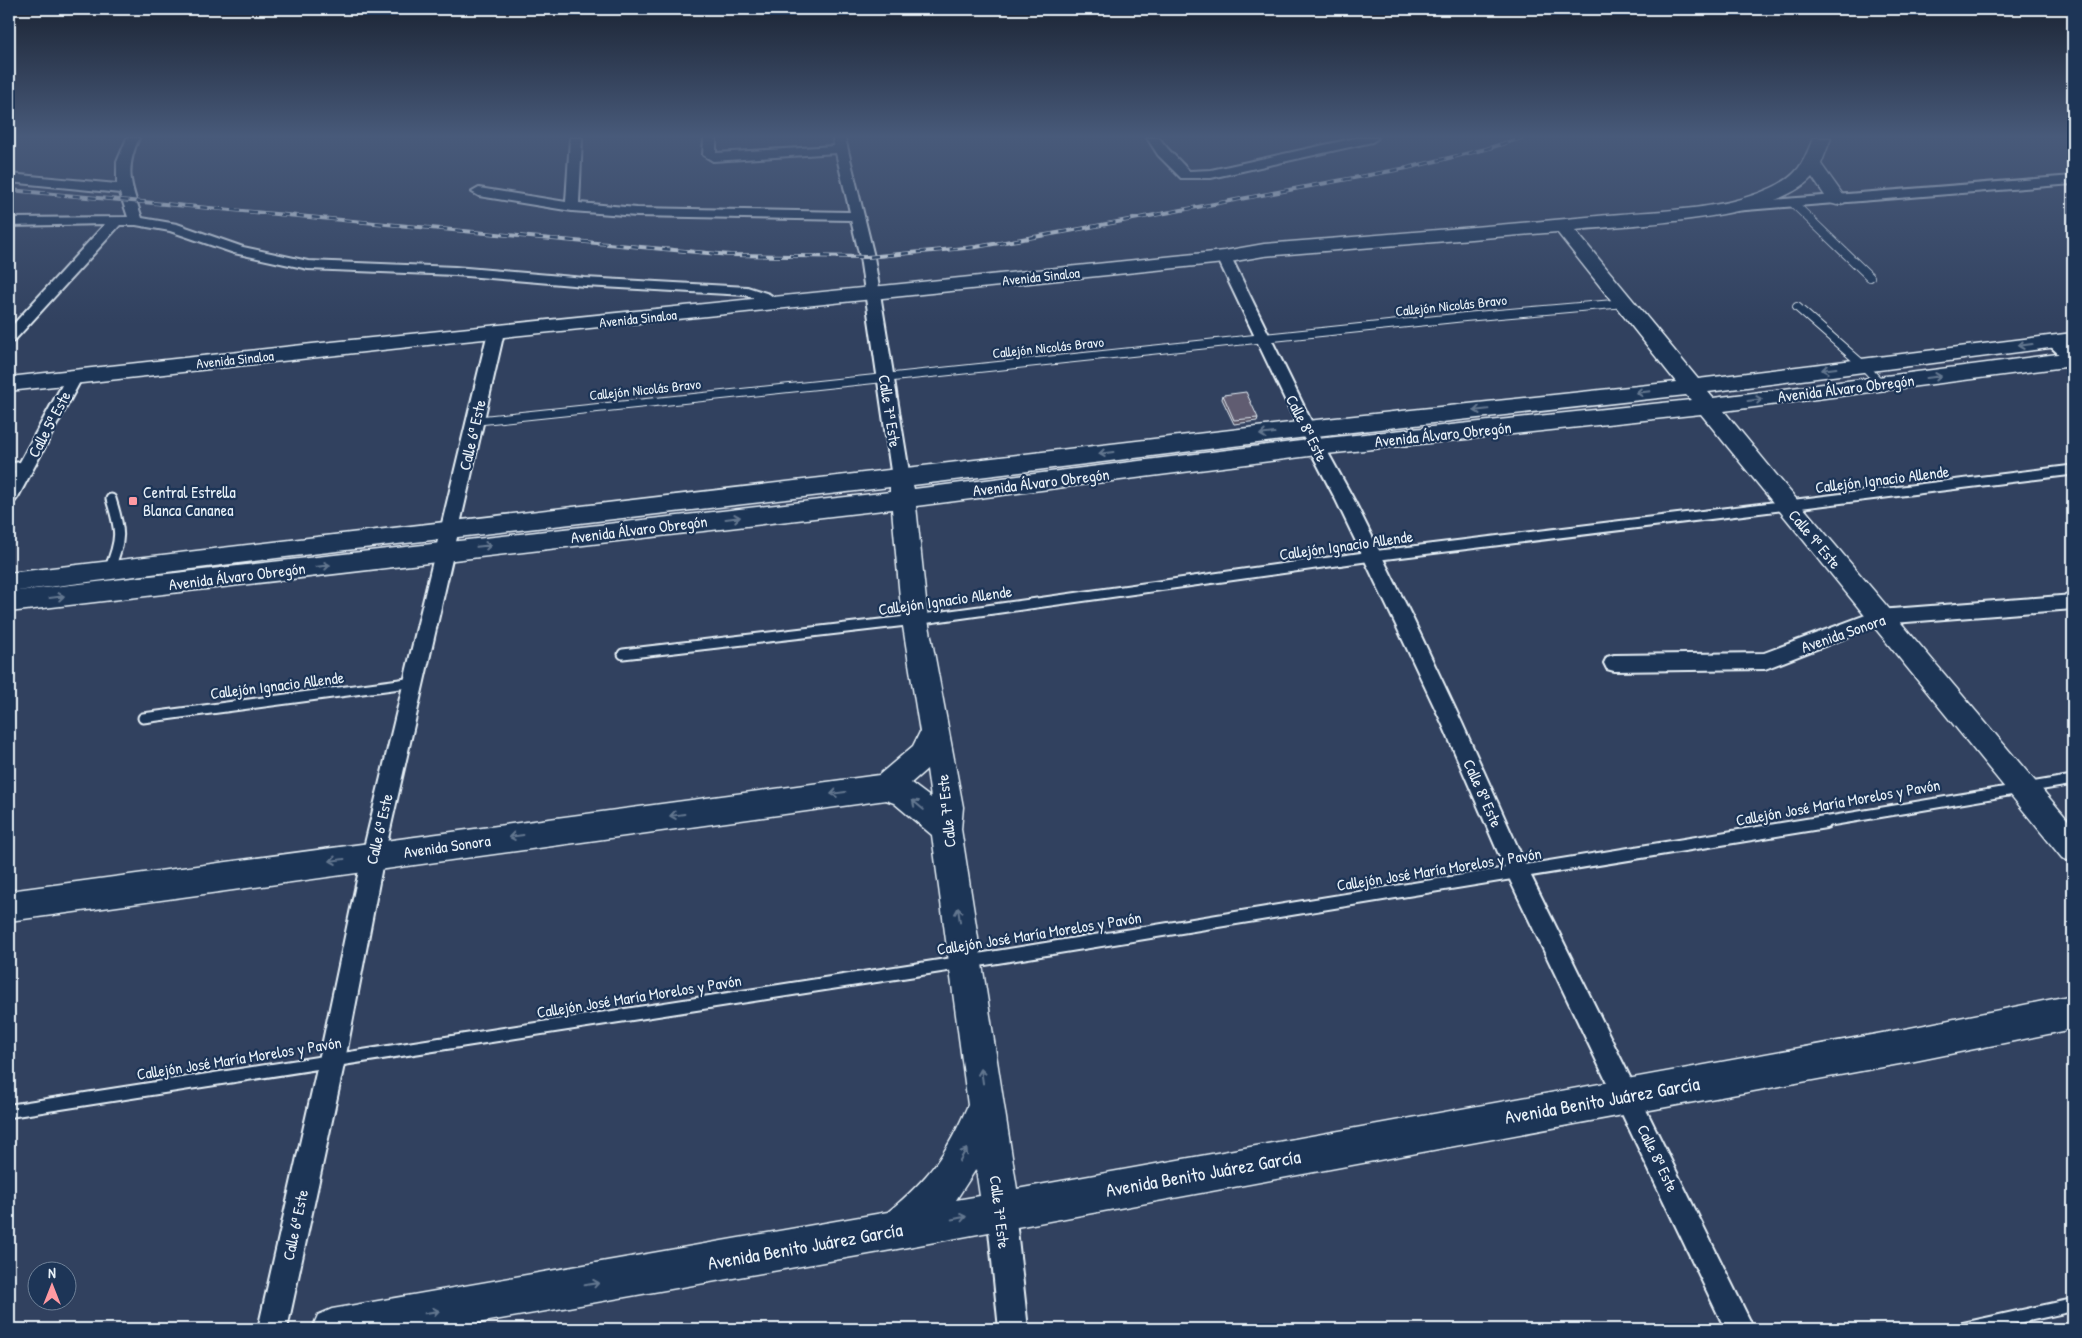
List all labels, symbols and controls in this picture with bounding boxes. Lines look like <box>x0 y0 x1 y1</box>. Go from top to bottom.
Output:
street label: Avenida Sinaloa <box>1001 262 1081 290</box>
street label: Callejón Nicolás Bravo <box>1394 290 1508 321</box>
street label: Avenida Sinaloa <box>598 304 678 332</box>
street label: Callejón Nicolás Bravo <box>991 332 1105 363</box>
one-way arrow <box>2017 340 2033 350</box>
street label: Avenida Sinaloa <box>195 345 275 373</box>
one-way arrow <box>1821 364 1837 374</box>
street label: Avenida Álvaro Obregón <box>1776 369 1916 407</box>
one-way arrow <box>1926 372 1942 382</box>
street label: Calle 7ª Este <box>873 373 907 450</box>
street label: Callejón Nicolás Bravo <box>588 374 702 405</box>
street label: Calle 5ª Este <box>22 386 76 461</box>
one-way arrow <box>1635 387 1651 397</box>
street label: Calle 8ª Este <box>1281 391 1334 466</box>
one-way arrow <box>1747 395 1763 405</box>
street label: Calle 6ª Este <box>453 397 491 472</box>
one-way arrow <box>1473 405 1489 415</box>
street label: Avenida Álvaro Obregón <box>1374 416 1512 452</box>
one-way arrow <box>1260 429 1276 439</box>
one-way arrow <box>1098 448 1114 458</box>
street label: Callejón Ignacio Allende <box>1814 460 1951 498</box>
street label: Avenida Álvaro Obregón <box>971 463 1111 501</box>
place label: Central Estrella Blanca Cananea <box>143 481 236 521</box>
marker: Central Estrella Blanca Cananea <box>127 495 139 507</box>
street label: Calle 9ª Este <box>1784 505 1847 574</box>
street label: Avenida Álvaro Obregón <box>569 510 709 548</box>
one-way arrow <box>724 513 740 523</box>
street label: Callejón Ignacio Allende <box>1278 525 1415 565</box>
one-way arrow <box>476 541 492 551</box>
street label: Avenida Álvaro Obregón <box>167 557 307 595</box>
one-way arrow <box>315 561 331 571</box>
street label: Callejón Ignacio Allende <box>877 580 1014 620</box>
one-way arrow <box>49 592 65 602</box>
street label: Avenida Sonora <box>1798 608 1888 658</box>
street label: Callejón Ignacio Allende <box>209 666 346 704</box>
street label: Calle 8ª Este <box>1458 755 1508 831</box>
street label: Calle 7ª Este <box>931 773 961 849</box>
street label: Callejón José María Morelos y Pavón <box>1734 773 1942 831</box>
one-way arrow <box>830 788 846 798</box>
street label: Calle 6ª Este <box>360 791 398 866</box>
one-way arrow <box>912 799 925 810</box>
one-way arrow <box>669 810 685 820</box>
street label: Avenida Sonora <box>402 829 492 863</box>
one-way arrow <box>508 831 524 841</box>
street label: Callejón José María Morelos y Pavón <box>1335 842 1543 896</box>
one-way arrow <box>330 856 346 866</box>
street label: Callejón José María Morelos y Pavón <box>935 906 1143 960</box>
one-way arrow <box>953 907 963 923</box>
street label: Callejón José María Morelos y Pavón <box>535 969 743 1023</box>
street label: Callejón José María Morelos y Pavón <box>135 1031 343 1085</box>
one-way arrow <box>977 1068 987 1084</box>
street label: Avenida Benito Juárez García <box>1502 1070 1702 1130</box>
street label: Calle 8ª Este <box>1632 1121 1684 1196</box>
street label: Avenida Benito Juárez García <box>1103 1143 1303 1203</box>
one-way arrow <box>959 1148 969 1163</box>
street label: Calle 7ª Este <box>985 1174 1015 1250</box>
street label: Calle 6ª Este <box>277 1187 313 1262</box>
one-way arrow <box>950 1213 966 1223</box>
street label: Avenida Benito Juárez García <box>705 1216 905 1276</box>
north arrow <box>28 1260 78 1310</box>
text: N <box>48 1263 56 1282</box>
one-way arrow <box>583 1278 599 1288</box>
one-way arrow <box>423 1306 439 1316</box>

